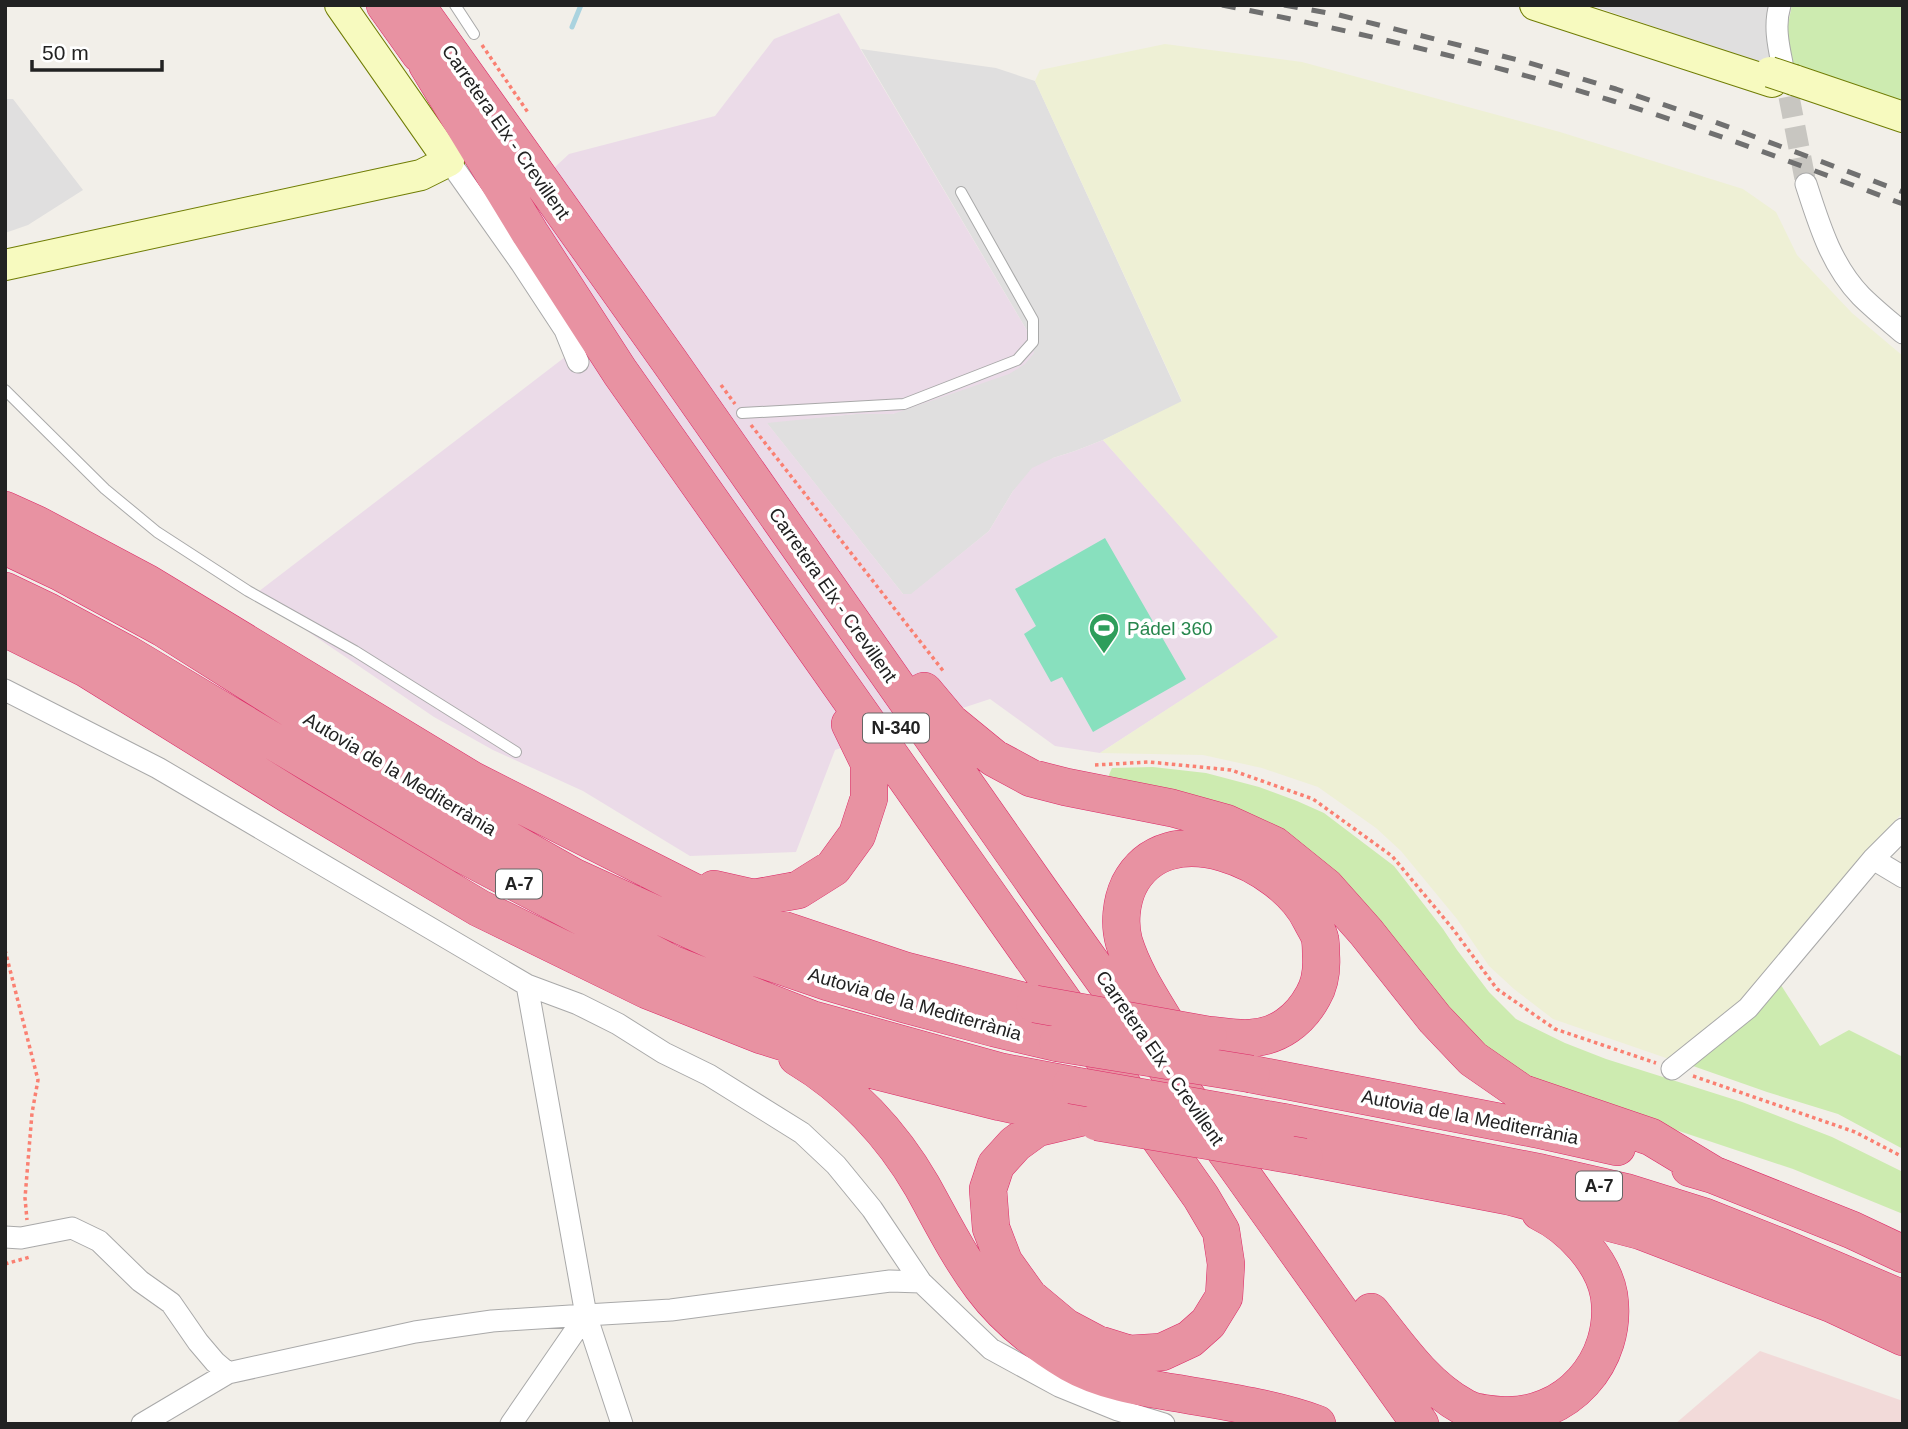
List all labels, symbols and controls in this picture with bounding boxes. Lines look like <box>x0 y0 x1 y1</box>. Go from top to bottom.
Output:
scale bar <box>32 28 161 72</box>
text: 50 m <box>42 41 89 64</box>
street label: Carretera Elx - Crevillent <box>438 41 575 224</box>
street label: Carretera Elx - Crevillent <box>765 504 902 687</box>
sports icon: Pádel 360 <box>1087 611 1121 655</box>
place label: Pádel 360 <box>1127 618 1213 639</box>
street label: Autovia de la Mediterrània <box>300 708 500 840</box>
road number: N-340 <box>863 714 929 742</box>
road number: A-7 <box>496 870 542 898</box>
street label: Autovia de la Mediterrània <box>806 963 1024 1045</box>
street label: Carretera Elx - Crevillent <box>1092 967 1229 1150</box>
street label: Autovia de la Mediterrània <box>1360 1086 1581 1148</box>
road number: A-7 <box>1576 1171 1622 1200</box>

